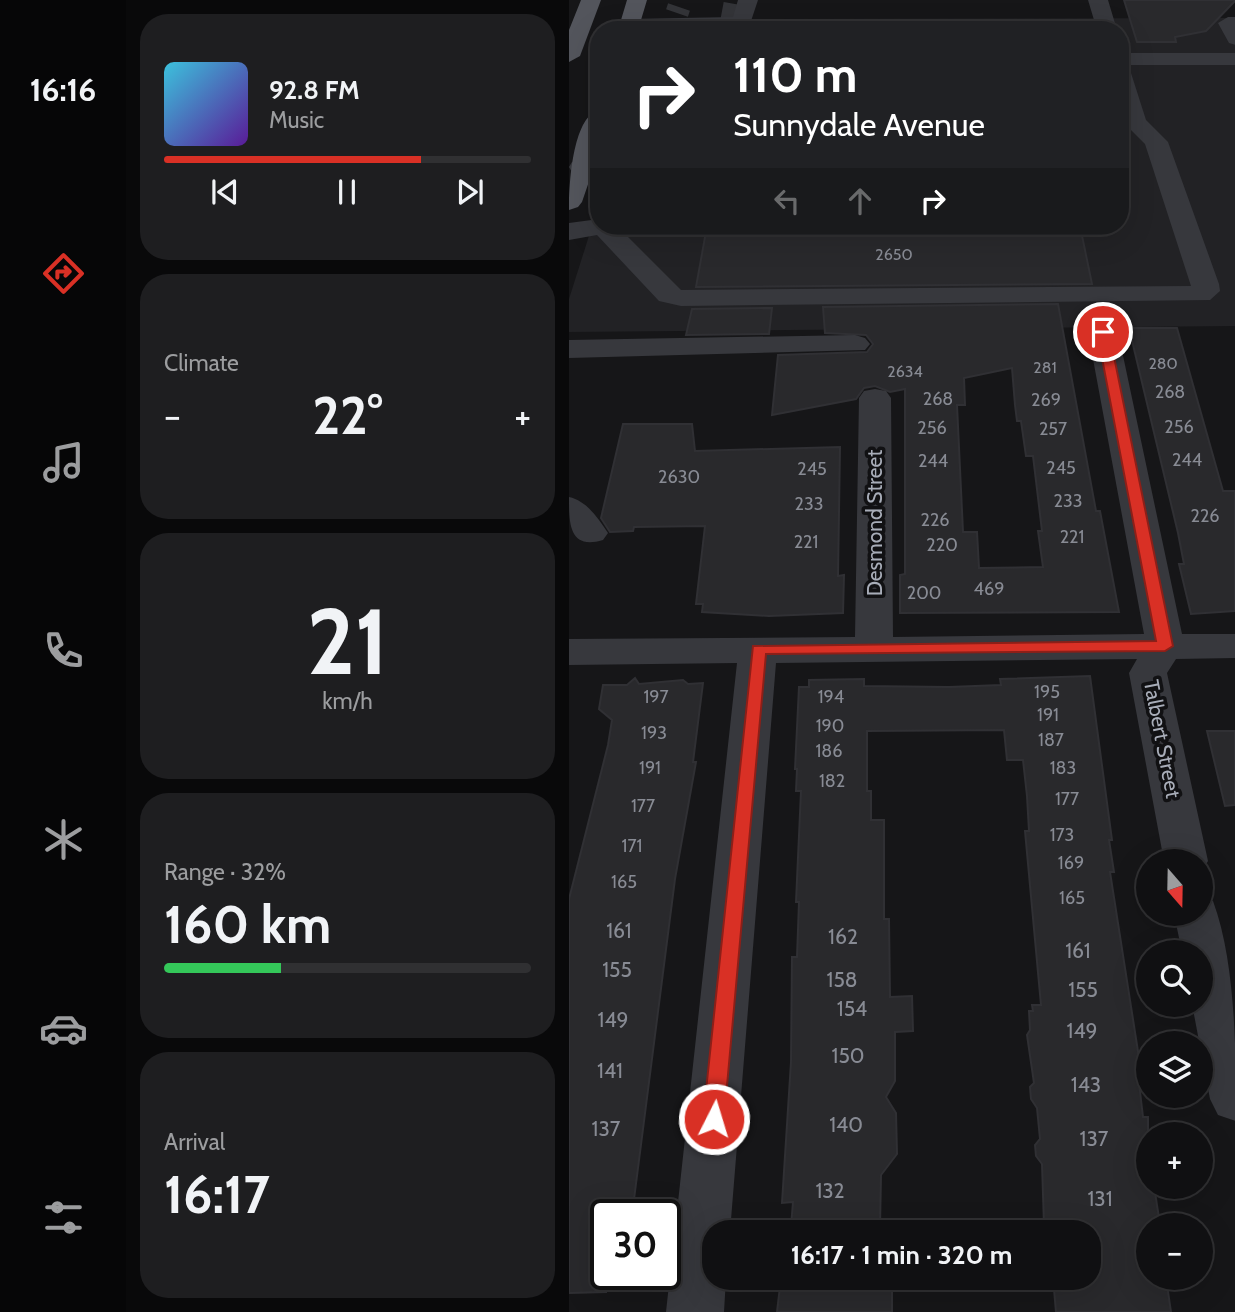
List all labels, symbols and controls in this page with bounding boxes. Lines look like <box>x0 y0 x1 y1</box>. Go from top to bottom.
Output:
text: 110 m <box>733 45 857 104</box>
icon: right <box>618 49 709 140</box>
text: 16:16 <box>30 70 96 109</box>
text: 92.8 FM <box>269 74 360 106</box>
text: Sunnydale Avenue <box>733 105 985 144</box>
text: Music <box>269 106 324 134</box>
icon: previous <box>206 173 244 211</box>
icon: pause <box>328 173 366 211</box>
icon: next <box>451 173 489 211</box>
icon: left <box>768 182 806 220</box>
icon: ahead <box>841 182 879 220</box>
icon: right <box>914 182 952 220</box>
house number: 2650 <box>875 245 913 264</box>
icon: directions <box>39 249 88 298</box>
pin <box>1073 302 1133 362</box>
icon: arrive <box>1084 313 1122 351</box>
text: Climate <box>164 349 239 377</box>
house number: 280 <box>1148 354 1178 373</box>
house number: 281 <box>1033 358 1057 377</box>
house number: 2634 <box>887 362 923 381</box>
house number: 268 <box>1155 381 1185 403</box>
text: 22° <box>312 384 383 447</box>
house number: 268 <box>923 388 953 410</box>
house number: 269 <box>1031 389 1061 411</box>
text: − <box>164 392 181 439</box>
text: + <box>514 392 531 439</box>
house number: 256 <box>1164 416 1194 438</box>
house number: 256 <box>917 417 947 439</box>
house number: 257 <box>1039 418 1067 440</box>
icon: music <box>39 438 88 487</box>
house number: 244 <box>1172 449 1202 471</box>
street label: Desmond Street <box>862 450 887 596</box>
house number: 244 <box>918 450 948 472</box>
house number: 245 <box>1046 457 1076 479</box>
house number: 245 <box>797 458 827 480</box>
house number: 2630 <box>658 466 700 488</box>
house number: 233 <box>1054 490 1082 512</box>
house number: 233 <box>795 493 823 515</box>
house number: 226 <box>1190 505 1220 527</box>
house number: 226 <box>920 509 950 531</box>
house number: 221 <box>1060 526 1084 548</box>
house number: 221 <box>794 531 818 553</box>
house number: 220 <box>926 534 958 556</box>
house number: 469 <box>974 578 1004 600</box>
house number: 200 <box>907 582 941 604</box>
text: 21 <box>307 586 388 697</box>
icon: phone <box>39 626 88 675</box>
street label: Talbert Street <box>1139 678 1186 800</box>
house number: 195 <box>1034 681 1060 703</box>
house number: 197 <box>643 686 669 708</box>
house number: 194 <box>818 686 844 708</box>
text: km/h <box>322 687 373 715</box>
house number: 191 <box>1037 704 1059 726</box>
house number: 190 <box>816 715 844 737</box>
house number: 193 <box>641 722 667 744</box>
house number: 187 <box>1038 729 1064 751</box>
house number: 186 <box>815 740 843 762</box>
house number: 191 <box>639 757 661 779</box>
house number: 183 <box>1050 757 1076 779</box>
house number: 182 <box>819 770 845 792</box>
house number: 177 <box>1055 788 1079 810</box>
house number: 177 <box>631 795 655 817</box>
icon: climate <box>39 815 88 864</box>
house number: 173 <box>1050 824 1074 846</box>
house number: 171 <box>622 835 642 857</box>
north arrow <box>1136 849 1213 926</box>
map controls <box>1136 849 1213 1290</box>
house number: 169 <box>1058 852 1084 874</box>
text: Range · 32% <box>164 858 286 886</box>
house number: 165 <box>611 871 637 893</box>
house number: 165 <box>1059 887 1085 909</box>
text: 160 km <box>164 893 331 956</box>
house number: 161 <box>606 918 632 943</box>
house number: 162 <box>828 924 858 949</box>
house number: 161 <box>1065 938 1091 963</box>
button: search <box>1136 940 1213 1017</box>
house number: 155 <box>602 957 632 982</box>
house number: 158 <box>827 967 857 992</box>
house number: 155 <box>1068 977 1098 1002</box>
house number: 154 <box>837 996 867 1021</box>
icon: car <box>39 1004 88 1053</box>
house number: 149 <box>598 1007 628 1032</box>
house number: 149 <box>1067 1018 1097 1043</box>
button: layers <box>1136 1031 1213 1108</box>
house number: 150 <box>832 1043 864 1068</box>
house number: 141 <box>597 1058 623 1083</box>
house number: 143 <box>1071 1072 1101 1097</box>
position arrow <box>677 1082 751 1156</box>
house number: 140 <box>829 1112 863 1137</box>
house number: 137 <box>592 1116 621 1141</box>
button: + <box>1136 1122 1213 1199</box>
house number: 137 <box>1080 1126 1109 1151</box>
text: Arrival <box>164 1128 225 1156</box>
text: 16:17 <box>164 1163 270 1226</box>
house number: 132 <box>815 1178 845 1203</box>
house number: 131 <box>1087 1186 1113 1211</box>
icon: filters <box>39 1193 88 1242</box>
speed limit sign: 30 <box>590 1199 681 1290</box>
button: − <box>1136 1213 1213 1290</box>
text: 16:17 · 1 min · 320 m <box>791 1239 1012 1271</box>

